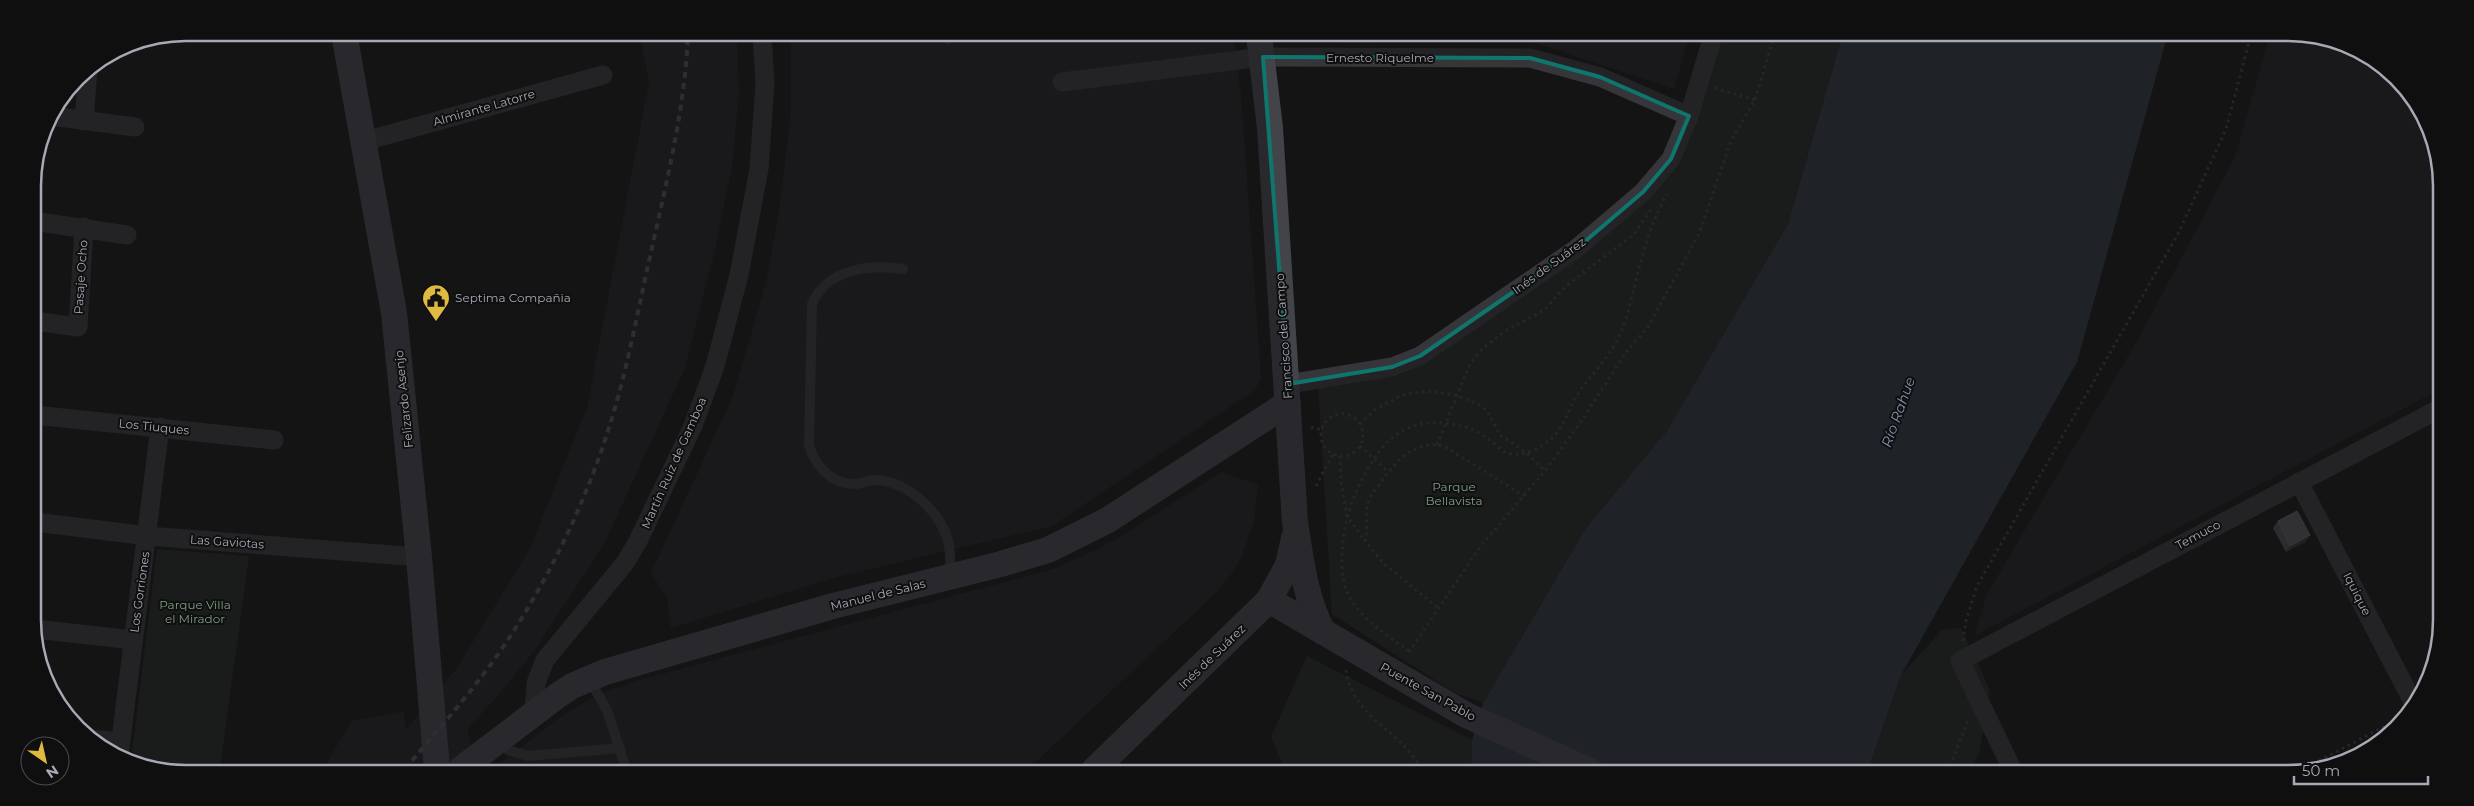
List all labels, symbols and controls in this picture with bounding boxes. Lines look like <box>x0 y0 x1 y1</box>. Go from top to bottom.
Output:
street label: Ernesto Riquelme <box>1326 50 1434 65</box>
street label: Almirante Latorre <box>431 86 537 129</box>
street label: Inés de Suárez <box>1509 234 1588 297</box>
street label: Pasaje Ocho <box>70 239 91 315</box>
street label: Francisco del Campo <box>1272 273 1295 399</box>
public building icon: Septima Compañia <box>421 283 451 322</box>
place label: Septima Compañia <box>455 290 571 305</box>
street label: Felizardo Asenjo <box>391 349 416 449</box>
water label: Río Rahue <box>1877 374 1919 450</box>
street label: Martín Ruiz de Gamboa <box>638 395 709 531</box>
street label: Los Tiuques <box>118 415 190 438</box>
park label: Parque Bellavista <box>1425 479 1483 508</box>
street label: Temuco <box>2173 517 2223 553</box>
street label: Las Gaviotas <box>189 531 265 552</box>
street label: Los Gorriones <box>126 550 153 633</box>
street label: Iquique <box>2340 570 2375 618</box>
street label: Manuel de Salas <box>829 575 927 614</box>
park label: Parque Villa el Mirador <box>159 597 231 626</box>
street label: Inés de Suárez <box>1175 621 1248 692</box>
street label: Puente San Pablo <box>1378 659 1479 724</box>
north arrow <box>20 736 70 786</box>
scale bar <box>2294 754 2428 786</box>
text: N <box>43 761 62 782</box>
text: 50 m <box>2302 761 2340 780</box>

